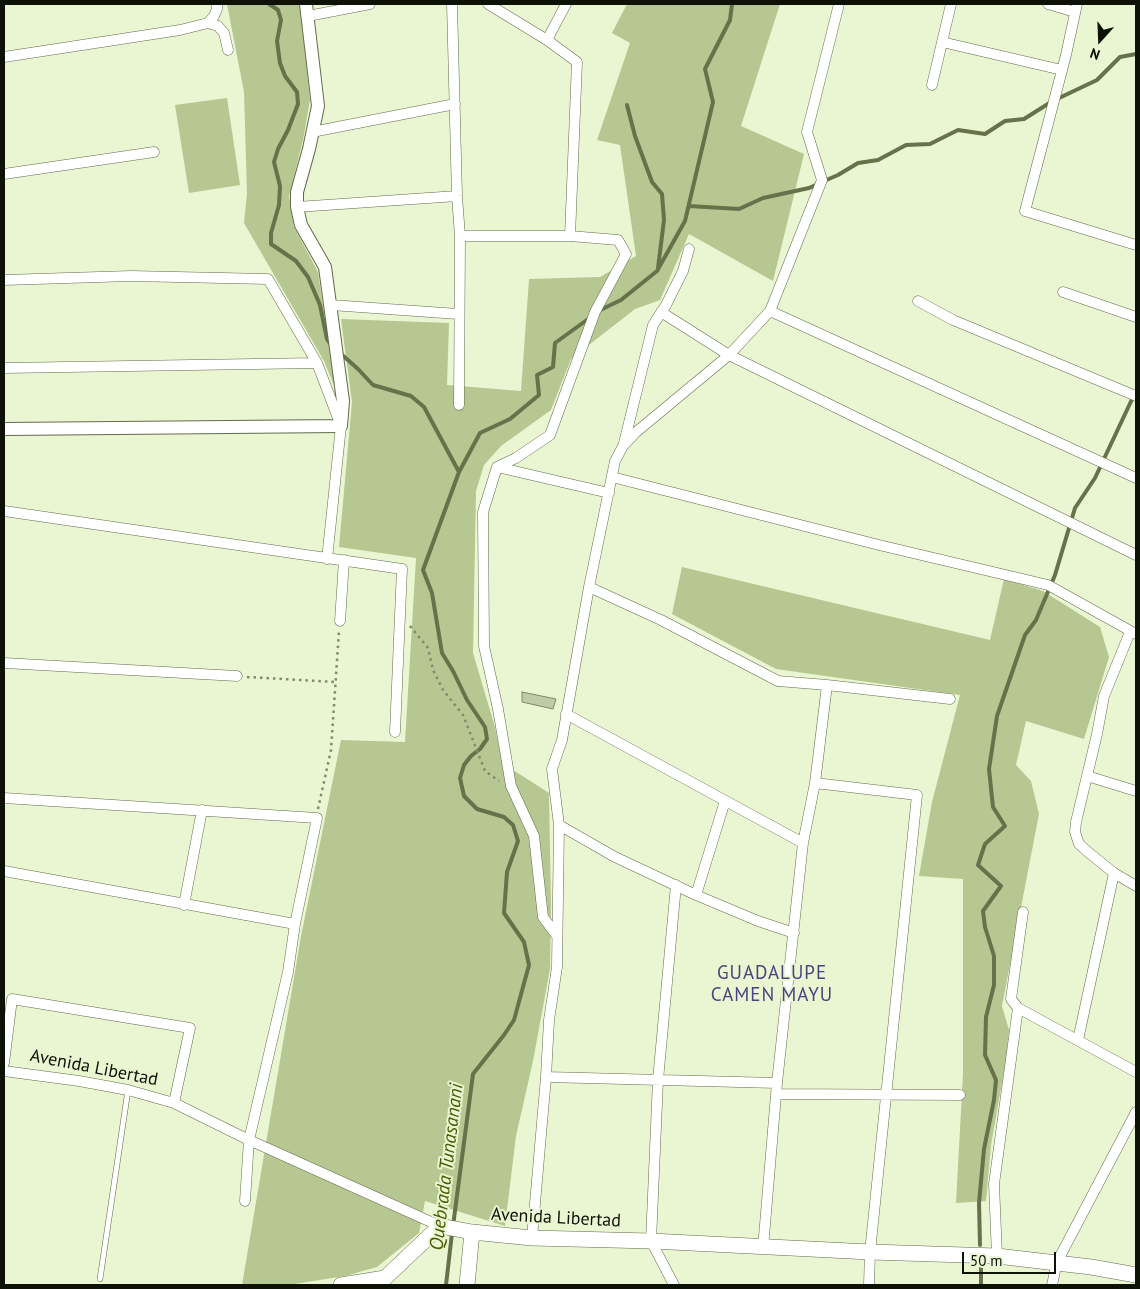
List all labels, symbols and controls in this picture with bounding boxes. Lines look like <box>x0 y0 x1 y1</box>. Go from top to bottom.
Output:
north arrow <box>1075 15 1125 65</box>
text: N <box>1087 44 1102 64</box>
district label: GUADALUPE CAMEN MAYU <box>710 963 834 1007</box>
street label: Avenida Libertad <box>28 1045 160 1091</box>
water label: Quebrada Tunasanani <box>425 1082 469 1252</box>
street label: Avenida Libertad <box>491 1204 621 1232</box>
scale bar <box>965 1242 1059 1274</box>
text: 50 m <box>970 1251 1003 1270</box>

